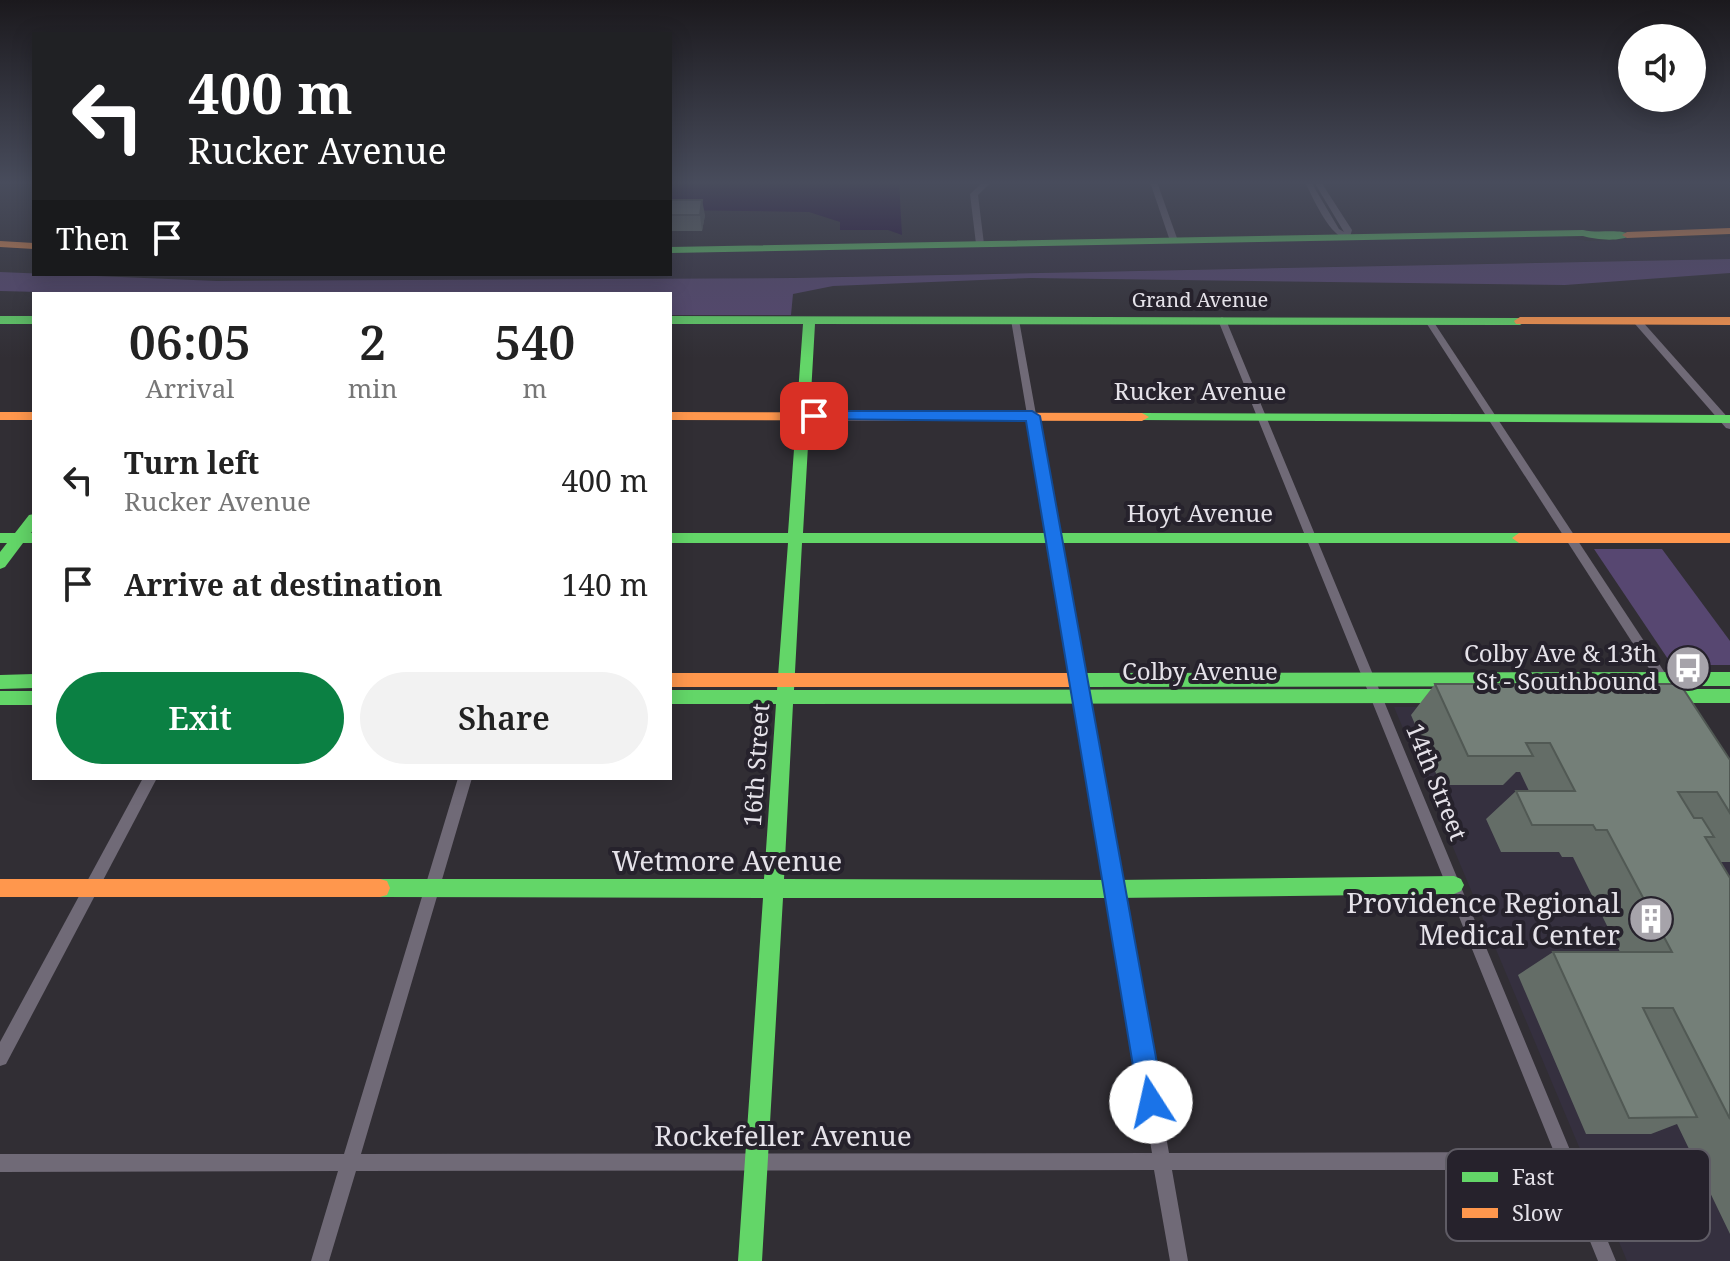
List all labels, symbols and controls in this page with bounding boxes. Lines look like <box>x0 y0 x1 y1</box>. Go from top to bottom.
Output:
map controls <box>1618 24 1706 112</box>
button: sound <box>1618 24 1706 112</box>
text: 400 m <box>188 54 353 130</box>
icon: left <box>56 64 160 168</box>
text: Rucker Avenue <box>188 126 447 175</box>
icon: arrive <box>145 216 189 260</box>
text: Then <box>56 218 129 259</box>
street label: Grand Avenue <box>1132 286 1268 313</box>
text: 06:05 <box>129 309 251 374</box>
text: 2 <box>359 309 386 374</box>
text: 540 <box>494 309 575 374</box>
text: Arrival <box>145 370 234 406</box>
text: min <box>348 370 397 406</box>
text: m <box>522 370 547 406</box>
street label: Rucker Avenue <box>1114 374 1286 407</box>
pin <box>780 382 848 450</box>
icon: arrive <box>792 394 836 438</box>
text: Turn left <box>124 442 259 483</box>
icon: left <box>56 458 100 502</box>
text: 400 m <box>562 460 648 501</box>
text: Rucker Avenue <box>124 483 311 519</box>
street label: Hoyt Avenue <box>1127 496 1273 529</box>
icon: arrive <box>56 562 100 606</box>
text: Arrive at destination <box>124 564 443 605</box>
text: 140 m <box>562 564 648 605</box>
place label: Colby Ave & 13th St - Southbound <box>1464 636 1657 697</box>
bus stop icon: Colby Ave & 13th St - Southbound <box>1664 644 1712 692</box>
street label: Colby Avenue <box>1122 654 1278 687</box>
button: Exit <box>56 672 344 764</box>
button: Share <box>360 672 648 764</box>
street label: 16th Street <box>735 702 776 828</box>
street label: 14th Street <box>1399 718 1476 845</box>
street label: Wetmore Avenue <box>612 841 842 879</box>
place label: Providence Regional Medical Center <box>1346 883 1620 953</box>
building icon: Providence Regional Medical Center <box>1627 895 1675 943</box>
position arrow <box>1109 1060 1193 1144</box>
street label: Rockefeller Avenue <box>654 1116 912 1154</box>
legend <box>1446 1149 1710 1241</box>
text: Fast <box>1512 1161 1554 1191</box>
text: Slow <box>1512 1197 1562 1227</box>

